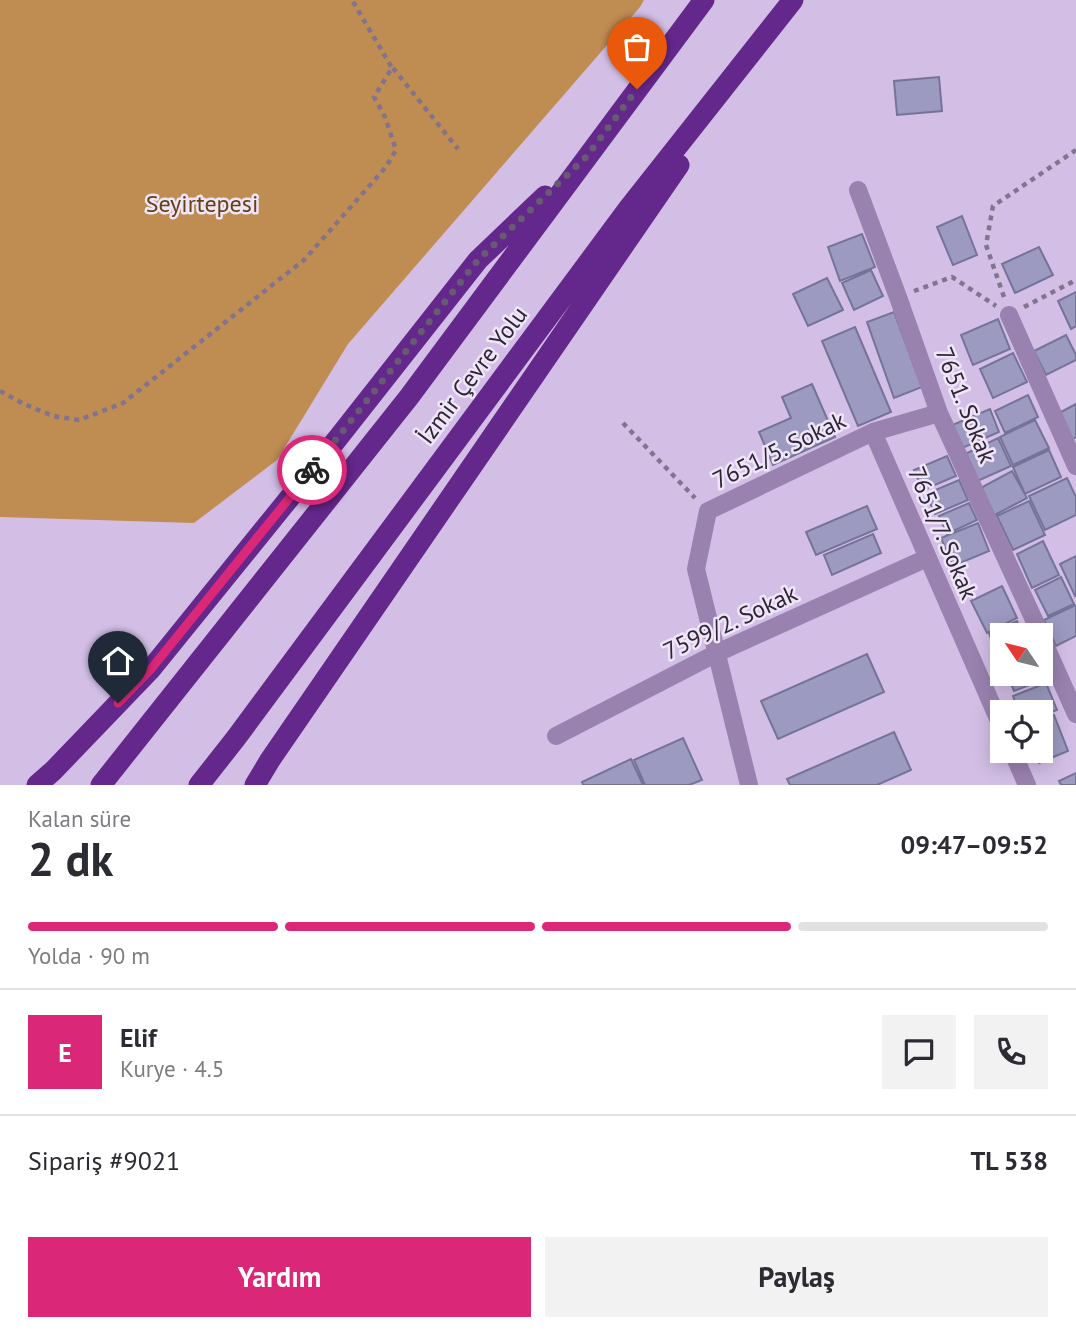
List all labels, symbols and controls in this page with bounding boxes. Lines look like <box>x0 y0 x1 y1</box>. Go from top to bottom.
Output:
pin <box>607 17 667 89</box>
icon: bag <box>618 28 656 66</box>
park label: Seyirtepesi <box>146 188 258 219</box>
street label: İzmir Çevre Yolu <box>410 300 534 450</box>
street label: 7651. Sokak <box>929 342 1004 468</box>
street label: 7651/5. Sokak <box>707 404 851 496</box>
courier <box>277 435 347 505</box>
icon: bike <box>293 451 331 489</box>
street label: 7651/7. Sokak <box>901 462 985 605</box>
street label: 7599/2. Sokak <box>658 577 802 666</box>
north arrow <box>990 623 1054 686</box>
map controls <box>990 623 1053 763</box>
pin <box>88 631 148 703</box>
icon: home <box>99 642 137 680</box>
button: locate <box>990 700 1053 763</box>
text: Kalan süre <box>28 804 131 833</box>
text: 09:47–09:52 <box>901 828 1048 861</box>
text: 2 dk <box>28 829 113 889</box>
text: Yolda · 90 m <box>28 941 150 970</box>
button: chat <box>882 1015 956 1089</box>
button: phone <box>974 1015 1048 1089</box>
text: Elif <box>120 1021 157 1054</box>
text: E <box>58 1036 72 1069</box>
text: Kurye · 4.5 <box>120 1054 224 1083</box>
text: Sipariş #9021 <box>28 1144 180 1177</box>
text: TL 538 <box>970 1144 1048 1177</box>
button: Yardım <box>28 1237 531 1317</box>
button: Paylaş <box>545 1237 1048 1317</box>

